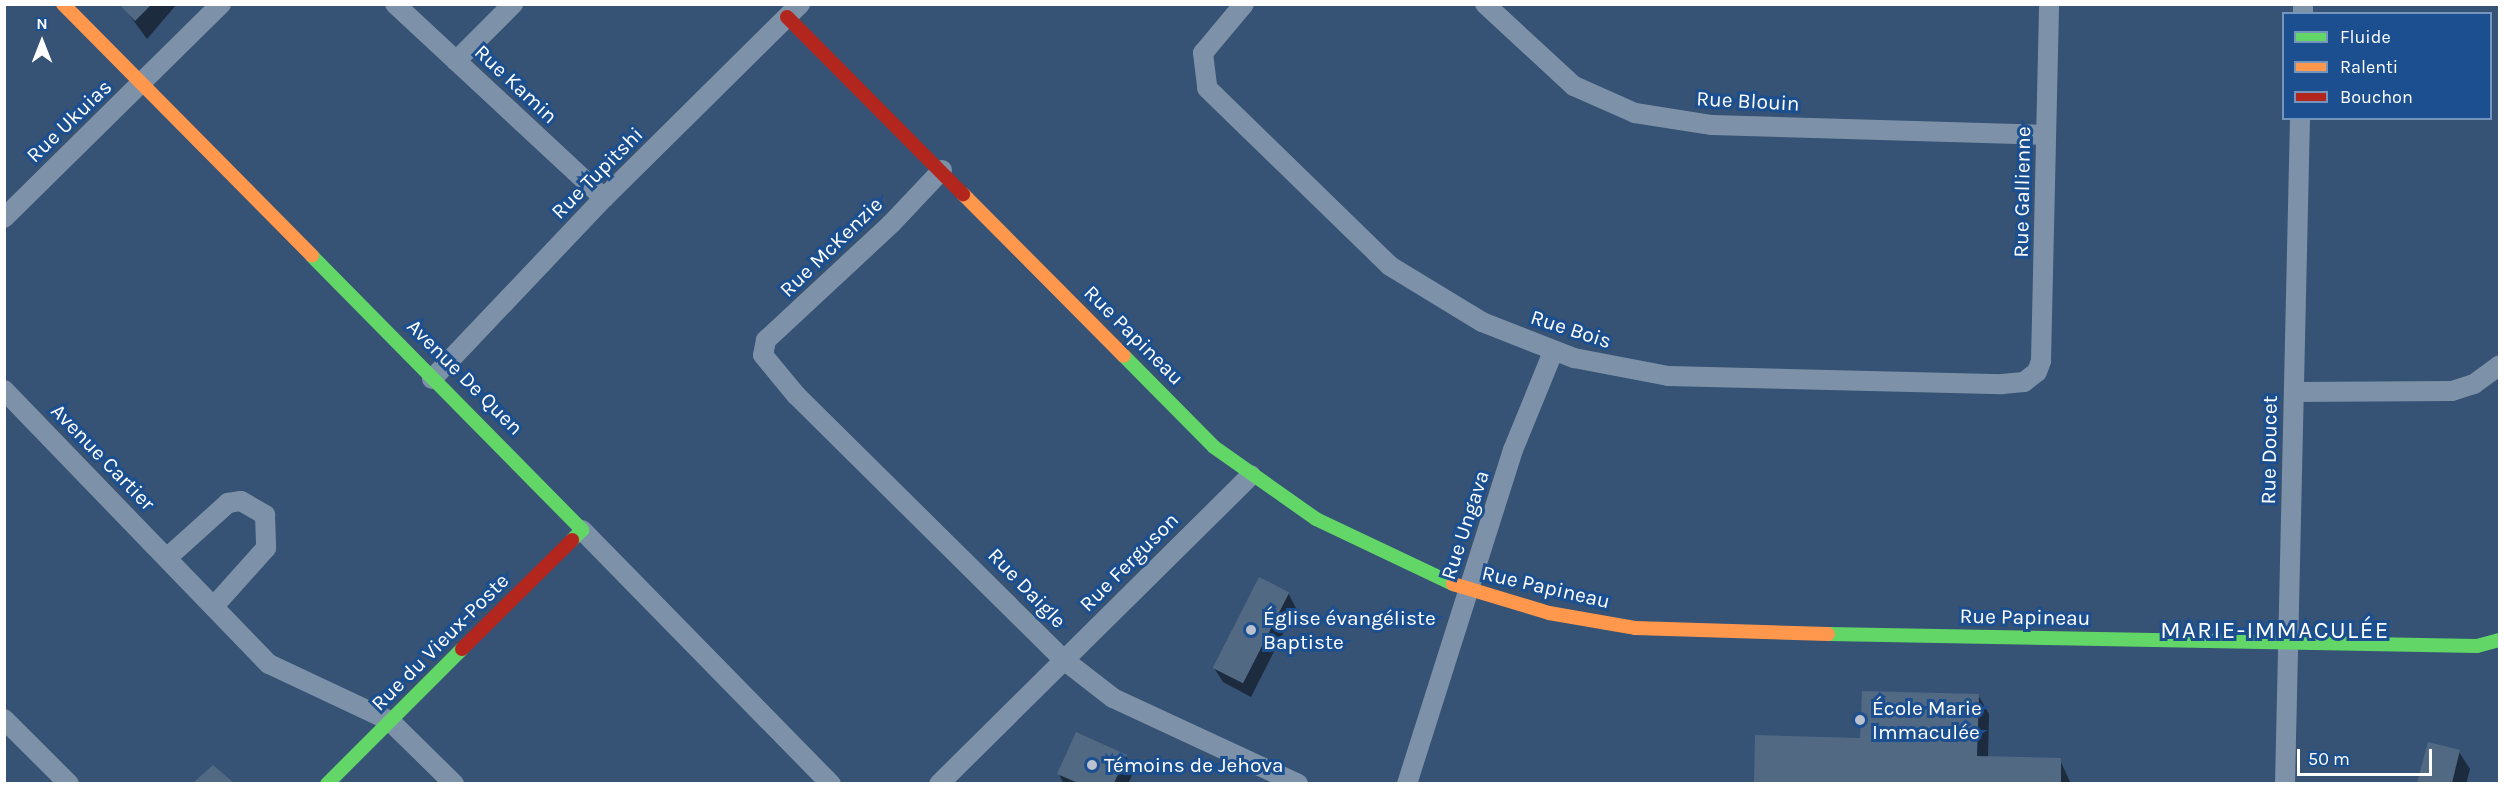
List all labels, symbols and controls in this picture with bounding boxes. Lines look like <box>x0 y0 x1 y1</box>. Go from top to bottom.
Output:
north arrow <box>12 12 72 72</box>
legend <box>2282 12 2492 120</box>
text: N <box>36 14 48 33</box>
text: Fluide <box>2340 26 2391 48</box>
street label: Rue Kamin <box>469 39 563 129</box>
text: Ralenti <box>2340 56 2398 78</box>
street label: Rue Ukuias <box>21 74 117 168</box>
street label: Rue Blouin <box>1696 86 1800 116</box>
text: Bouchon <box>2340 86 2413 108</box>
street label: Rue Tupitshi <box>546 122 648 224</box>
street label: Rue Gallienne <box>2008 126 2036 258</box>
street label: Rue McKenzie <box>774 192 888 302</box>
street label: Rue Papineau <box>1079 280 1189 390</box>
street label: Rue Bois <box>1528 304 1614 354</box>
street label: Avenue De Quen <box>402 314 528 440</box>
street label: Rue Doucet <box>2255 395 2283 505</box>
street label: Avenue Cartier <box>46 398 160 516</box>
street label: Rue Ungava <box>1436 467 1494 583</box>
street label: Rue Ferguson <box>1074 507 1184 617</box>
street label: Rue Daigle <box>983 543 1071 633</box>
street label: Rue Papineau <box>1479 560 1613 614</box>
street label: Rue du Vieux-Poste <box>366 568 514 716</box>
street label: Rue Papineau <box>1959 603 2091 631</box>
place label: Église évangéliste Baptiste <box>1263 605 1436 655</box>
district label: MARIE-IMMACULÉE <box>2160 617 2390 645</box>
marker: Église évangéliste Baptiste <box>1244 623 1258 637</box>
place label: École Marie Immaculée <box>1872 695 1982 745</box>
marker: École Marie Immaculée <box>1853 713 1867 727</box>
scale bar <box>2300 737 2435 775</box>
text: 50 m <box>2308 748 2350 770</box>
place label: Témoins de Jehova <box>1104 752 1284 778</box>
marker: Témoins de Jehova <box>1085 758 1099 772</box>

